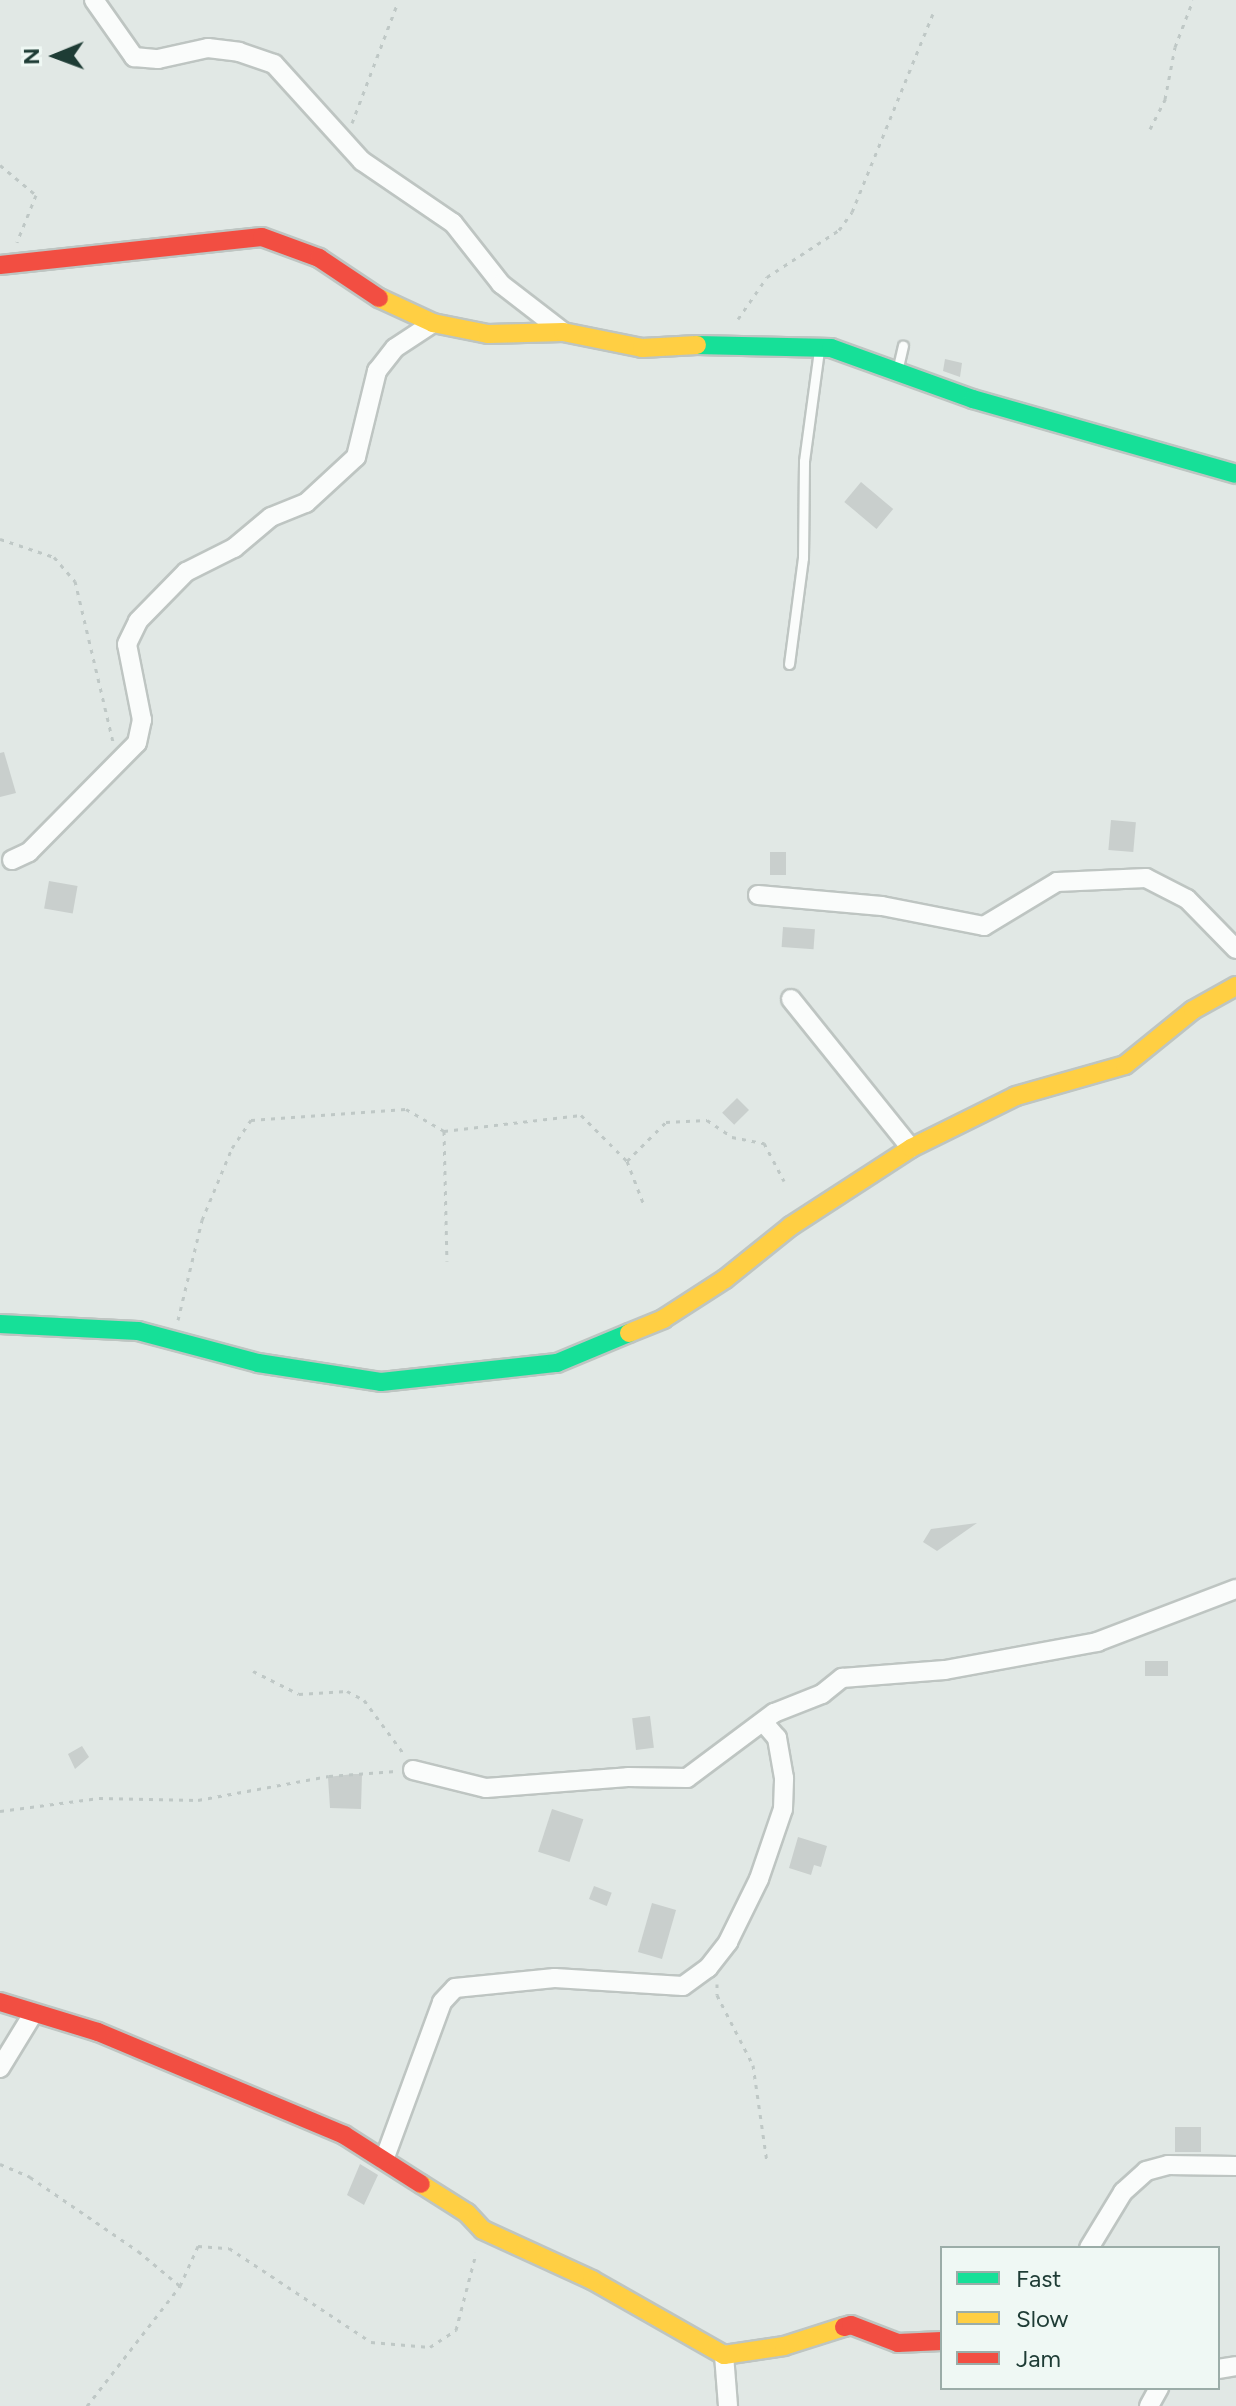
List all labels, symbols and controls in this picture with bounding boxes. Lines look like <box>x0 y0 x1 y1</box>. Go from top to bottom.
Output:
north arrow <box>16 16 96 96</box>
text: N <box>18 48 45 65</box>
legend <box>940 2246 1220 2390</box>
text: Fast <box>1016 2264 1061 2293</box>
text: Slow <box>1016 2304 1068 2333</box>
text: Jam <box>1016 2344 1061 2373</box>

